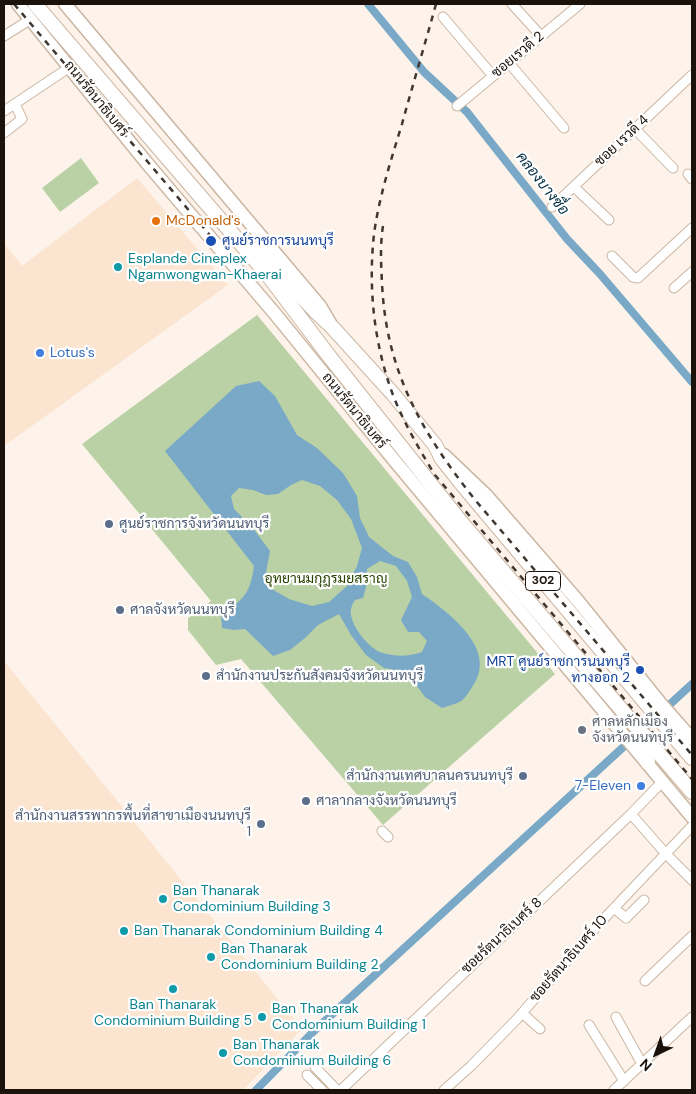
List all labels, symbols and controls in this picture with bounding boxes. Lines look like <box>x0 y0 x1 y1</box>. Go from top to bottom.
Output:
street label: ซอยเรวดี 2 <box>488 28 548 82</box>
street label: ถนนรัตนาธิเบศร์ <box>60 58 132 140</box>
street label: ซอย เรวดี 4 <box>592 112 652 170</box>
water label: คลองบางซื่อ <box>512 149 572 219</box>
place label: McDonald's <box>166 213 241 229</box>
marker: McDonald's <box>150 215 162 227</box>
place label: ศูนย์ราชการนนทบุรี <box>222 233 334 249</box>
marker: ศูนย์ราชการนนทบุรี <box>204 234 218 248</box>
place label: Esplande Cineplex Ngamwongwan-Khaerai <box>128 251 282 284</box>
marker: Esplande Cineplex Ngamwongwan-Khaerai <box>112 261 124 273</box>
place label: Lotus's <box>50 345 95 361</box>
marker: Lotus's <box>34 347 46 359</box>
street label: ถนนรัตนาธิเบศร์ <box>318 370 390 452</box>
place label: ศูนย์ราชการจังหวัดนนทบุรี <box>119 516 269 532</box>
marker: ศูนย์ราชการจังหวัดนนทบุรี <box>103 518 115 530</box>
park label: อุทยานมกุฎรมยสราญ <box>264 571 388 587</box>
road number: 302 <box>526 572 560 590</box>
place label: ศาลจังหวัดนนทบุรี <box>130 602 235 618</box>
marker: ศาลจังหวัดนนทบุรี <box>114 604 126 616</box>
place label: MRT ศูนย์ราชการนนทบุรี ทางออก 2 <box>486 654 630 686</box>
marker: MRT ศูนย์ราชการนนทบุรี ทางออก 2 <box>634 664 646 676</box>
place label: สำนักงานประกันสังคมจังหวัดนนทบุรี <box>216 668 423 684</box>
marker: สำนักงานประกันสังคมจังหวัดนนทบุรี <box>200 670 212 682</box>
place label: ศาลหลักเมือง จังหวัดนนทบุรี <box>592 714 673 746</box>
marker: ศาลหลักเมือง จังหวัดนนทบุรี <box>576 724 588 736</box>
place label: สำนักงานเทศบาลนครนนทบุรี <box>346 768 513 784</box>
marker: สำนักงานเทศบาลนครนนทบุรี <box>517 770 529 782</box>
place label: 7-Eleven <box>575 778 631 794</box>
marker: 7-Eleven <box>635 780 647 792</box>
place label: ศาลากลางจังหวัดนนทบุรี <box>316 793 457 809</box>
marker: ศาลากลางจังหวัดนนทบุรี <box>300 795 312 807</box>
place label: สำนักงานสรรพากรพื้นที่สาขาเมืองนนทบุรี 1 <box>15 808 251 840</box>
marker: สำนักงานสรรพากรพื้นที่สาขาเมืองนนทบุรี 1 <box>255 818 267 830</box>
place label: Ban Thanarak Condominium Building 3 <box>173 883 331 916</box>
marker: Ban Thanarak Condominium Building 3 <box>157 893 169 905</box>
street label: ซอยรัตนาธิเบศร์ 8 <box>458 894 546 978</box>
street label: ซอยรัตนาธิเบศร์ 10 <box>527 912 611 1006</box>
place label: Ban Thanarak Condominium Building 4 <box>134 923 383 939</box>
marker: Ban Thanarak Condominium Building 4 <box>118 925 130 937</box>
place label: Ban Thanarak Condominium Building 2 <box>221 941 379 974</box>
marker: Ban Thanarak Condominium Building 2 <box>205 951 217 963</box>
marker: Ban Thanarak Condominium Building 5 <box>167 983 179 995</box>
place label: Ban Thanarak Condominium Building 5 <box>94 997 252 1030</box>
place label: Ban Thanarak Condominium Building 1 <box>272 1001 426 1034</box>
marker: Ban Thanarak Condominium Building 1 <box>256 1011 268 1023</box>
north arrow <box>631 1029 681 1079</box>
place label: Ban Thanarak Condominium Building 6 <box>233 1037 391 1070</box>
marker: Ban Thanarak Condominium Building 6 <box>217 1047 229 1059</box>
text: N <box>636 1055 656 1075</box>

